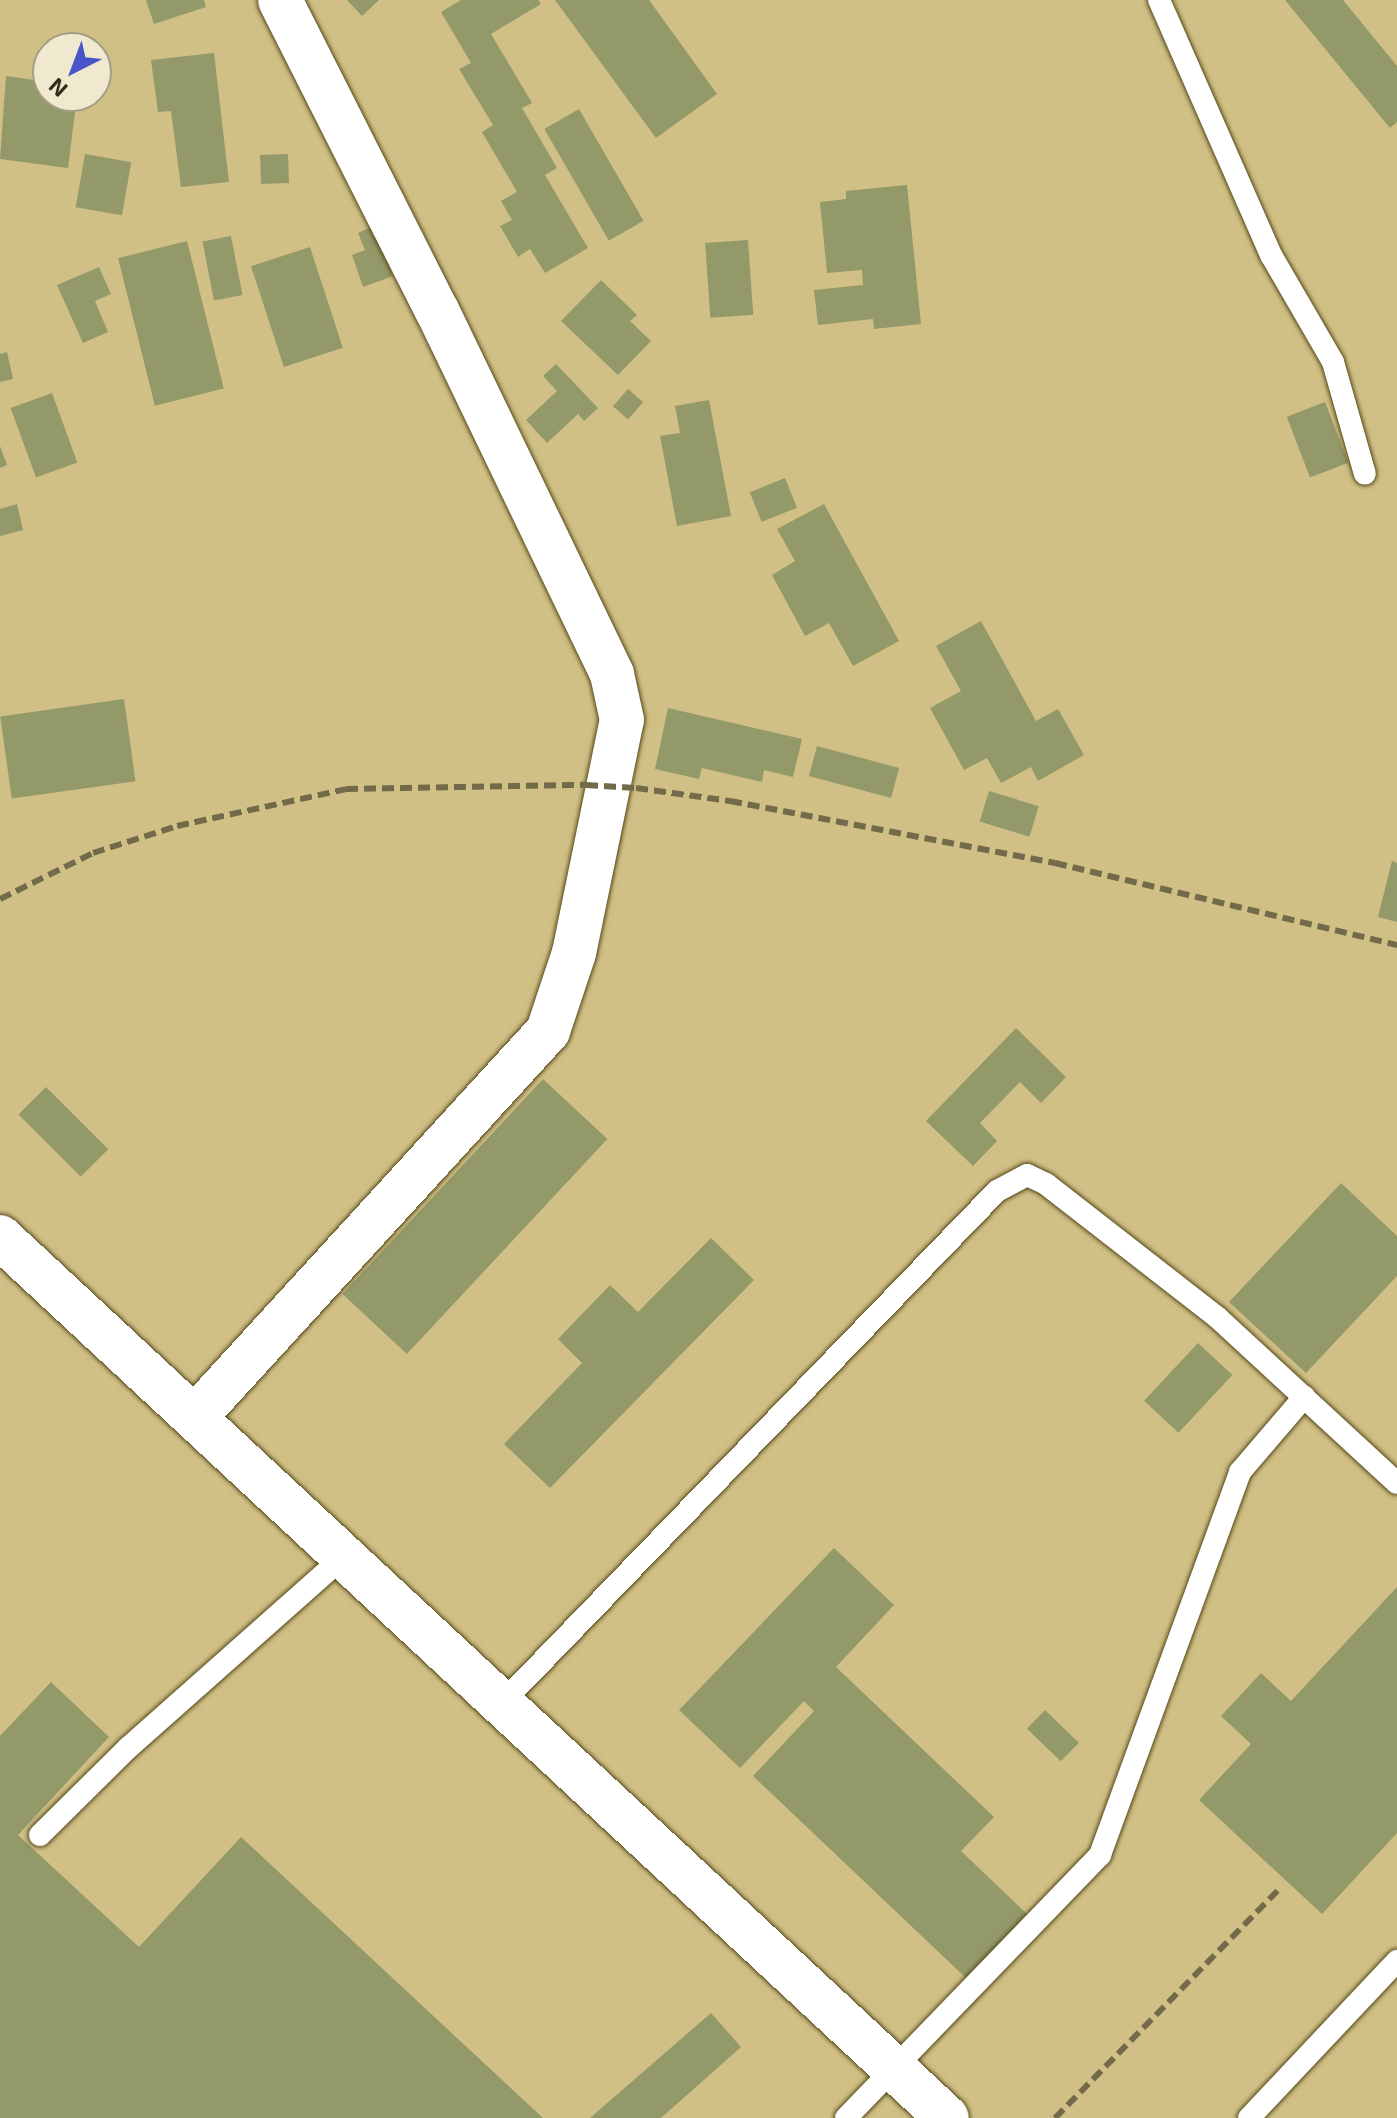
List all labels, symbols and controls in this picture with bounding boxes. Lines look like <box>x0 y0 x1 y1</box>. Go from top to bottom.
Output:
north arrow <box>32 32 112 112</box>
text: N <box>43 73 72 103</box>

